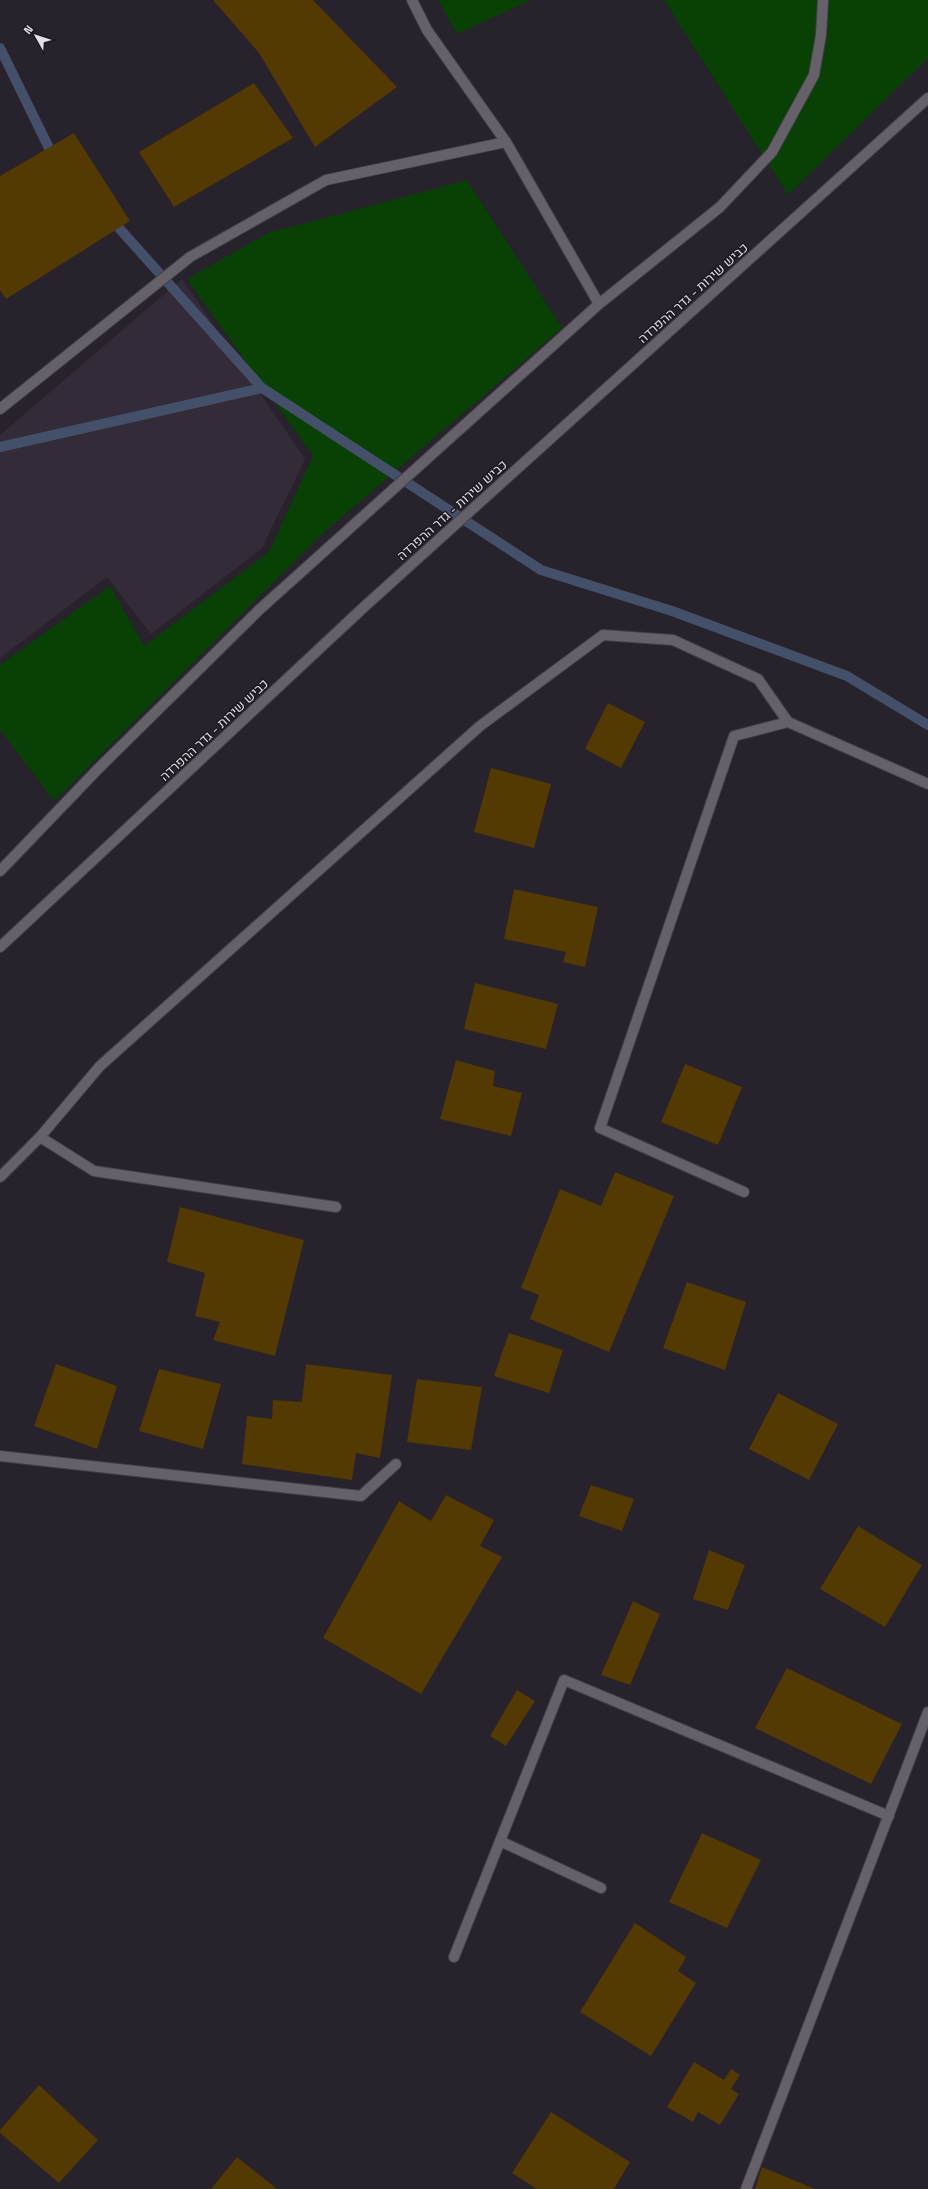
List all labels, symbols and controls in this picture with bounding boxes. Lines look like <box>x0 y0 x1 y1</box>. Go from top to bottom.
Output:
north arrow <box>16 16 56 56</box>
text: N <box>20 22 36 37</box>
street label: כביש שירות - גדר ההפרדה <box>634 239 752 347</box>
street label: כביש שירות - גדר ההפרדה <box>393 456 511 564</box>
street label: כביש שירות - גדר ההפרדה <box>156 675 272 785</box>

